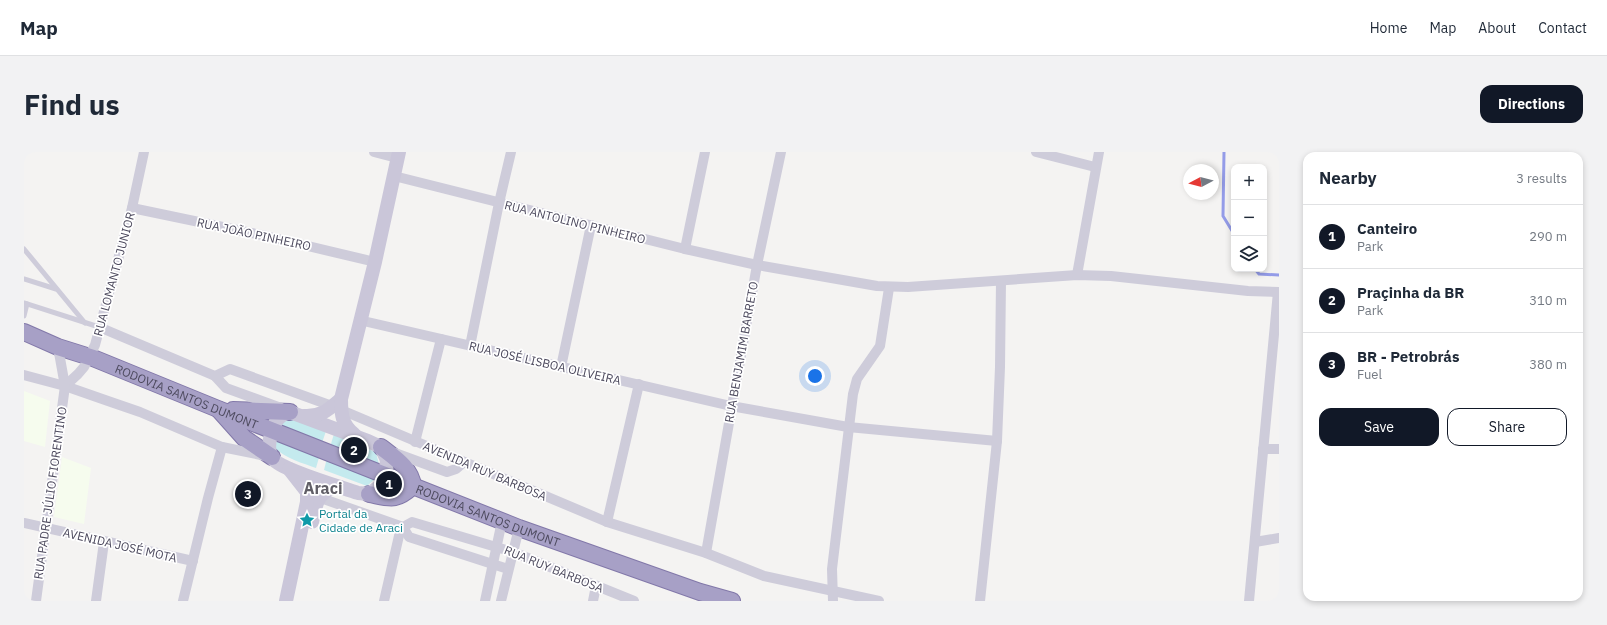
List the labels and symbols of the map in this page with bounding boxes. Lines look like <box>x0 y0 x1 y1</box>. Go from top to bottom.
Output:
north arrow <box>1183 164 1219 200</box>
street label: RUA ANTOLINO PINHEIRO <box>503 197 647 247</box>
street label: RUA LOMANTO JUNIOR <box>90 210 138 338</box>
street label: RUA JOÃO PINHEIRO <box>196 215 312 253</box>
street label: RUA BENJAMIM BARRETO <box>721 280 761 424</box>
street label: RUA JOSÉ LISBOA OLIVEIRA <box>467 338 623 388</box>
street label: RODOVIA SANTOS DUMONT <box>113 360 261 432</box>
your location <box>805 366 825 386</box>
street label: RUA PADRE JÚLIO FIORENTINO <box>30 406 70 580</box>
pin: 2 <box>341 435 367 465</box>
street label: AVENIDA RUY BARBOSA <box>421 438 549 504</box>
pin: 1 <box>376 469 402 499</box>
district label: Araci <box>303 478 343 498</box>
pin: 3 <box>235 479 261 509</box>
street label: RODOVIA SANTOS DUMONT <box>414 481 562 549</box>
place label: Portal da Cidade de Araci <box>319 506 403 535</box>
place icon: Portal da Cidade de Araci <box>298 511 316 529</box>
street label: AVENIDA JOSÉ MOTA <box>62 525 179 565</box>
street label: RUA RUY BARBOSA <box>502 542 606 596</box>

